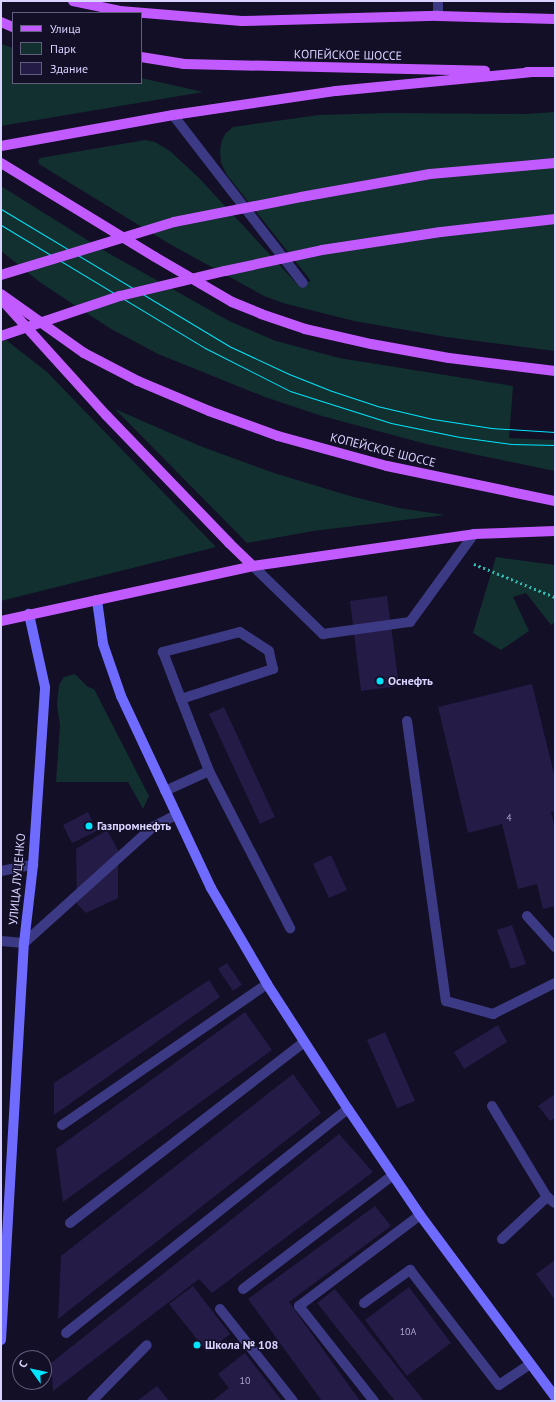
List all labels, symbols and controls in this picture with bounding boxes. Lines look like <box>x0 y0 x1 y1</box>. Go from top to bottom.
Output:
legend <box>12 12 142 84</box>
text: Улица <box>50 21 81 36</box>
text: Парк <box>50 41 76 56</box>
street label: КОПЕЙСКОЕ ШОССЕ <box>294 47 402 63</box>
text: Здание <box>50 61 88 76</box>
street label: КОПЕЙСКОЕ ШОССЕ <box>329 430 437 470</box>
place label: Оснефть <box>388 674 433 688</box>
marker: Оснефть <box>375 676 385 686</box>
house number: 4 <box>506 812 512 824</box>
place label: Газпромнефть <box>97 819 171 833</box>
marker: Газпромнефть <box>84 821 94 831</box>
street label: УЛИЦА ЛУЦЕНКО <box>6 832 28 926</box>
house number: 10А <box>400 1326 416 1338</box>
place label: Школа № 108 <box>205 1338 278 1352</box>
marker: Школа № 108 <box>192 1340 202 1350</box>
north arrow <box>12 1350 52 1390</box>
text: С <box>15 1358 30 1370</box>
house number: 10 <box>240 1375 250 1387</box>

